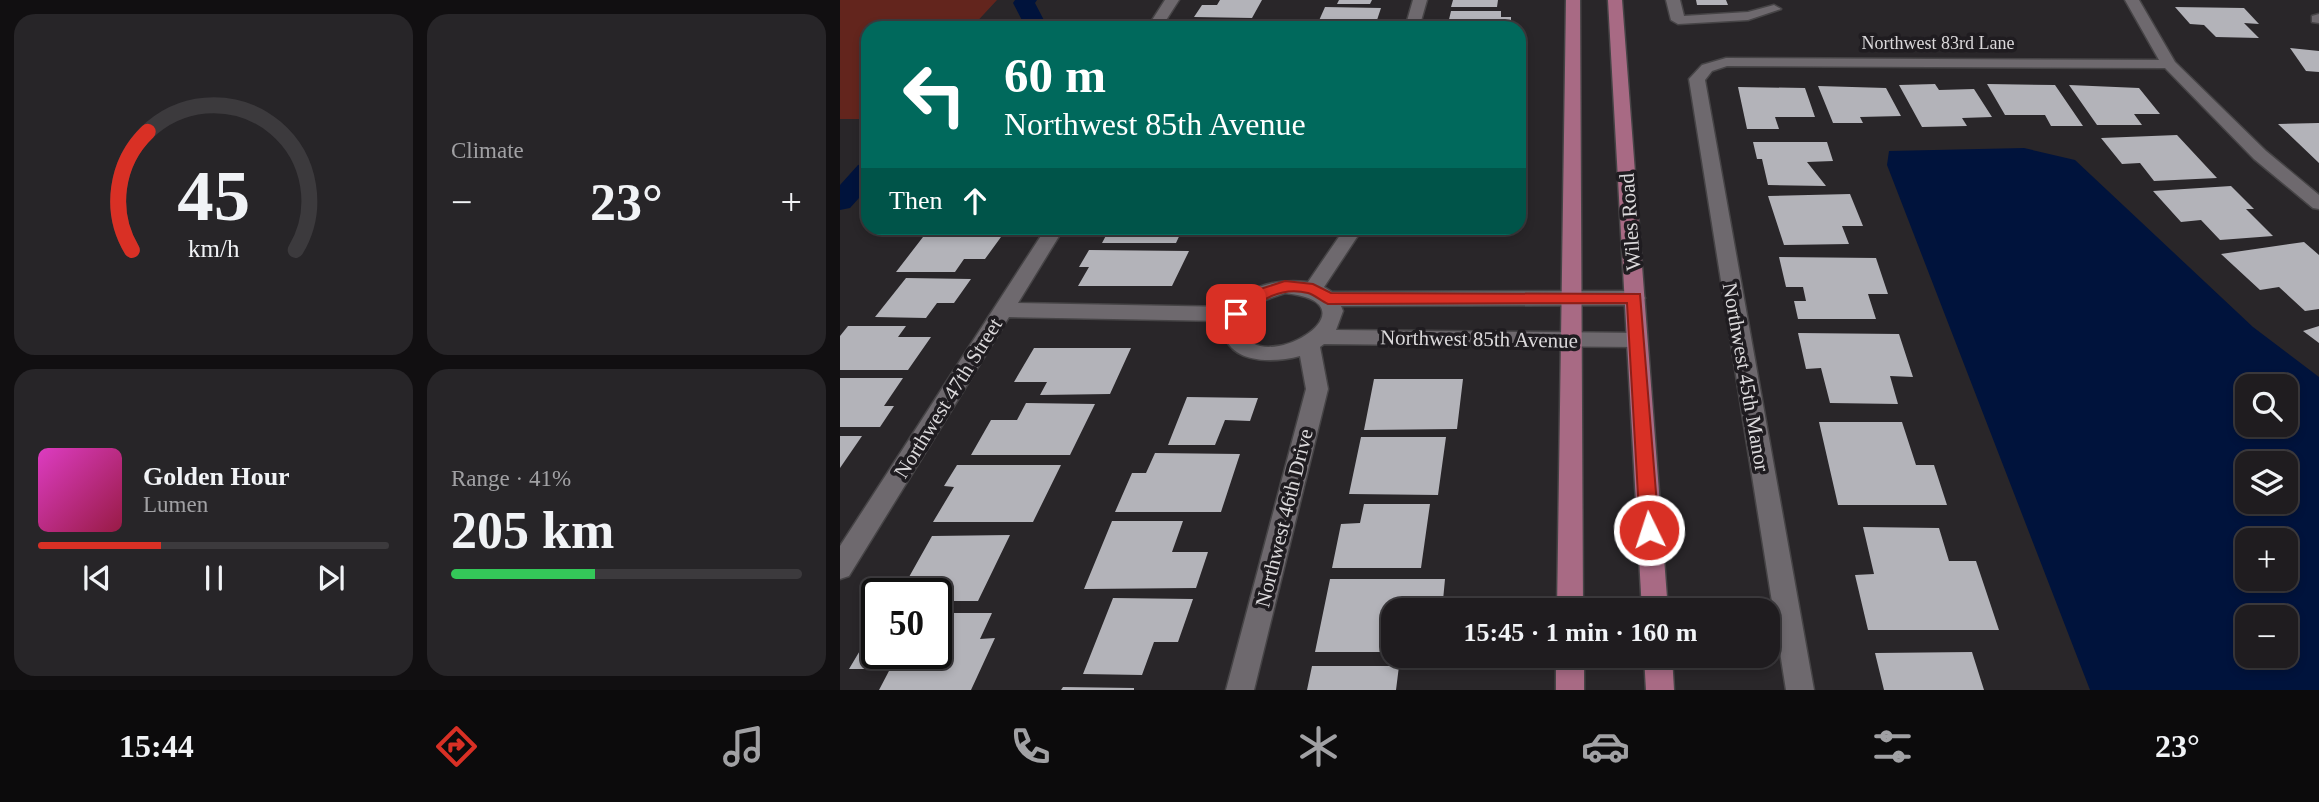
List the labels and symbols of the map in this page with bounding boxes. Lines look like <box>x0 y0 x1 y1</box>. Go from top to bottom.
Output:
street label: Northwest 83rd Lane <box>1862 33 2014 53</box>
street label: Wiles Road <box>1615 172 1645 272</box>
street label: Northwest 45th Manor <box>1718 281 1774 473</box>
pin <box>1206 284 1266 344</box>
street label: Northwest 47th Street <box>889 313 1007 483</box>
street label: Northwest 85th Avenue <box>1380 325 1578 353</box>
street label: Northwest 46th Drive <box>1250 426 1318 610</box>
position arrow <box>1612 493 1686 567</box>
speed limit sign: 50 <box>861 578 952 669</box>

